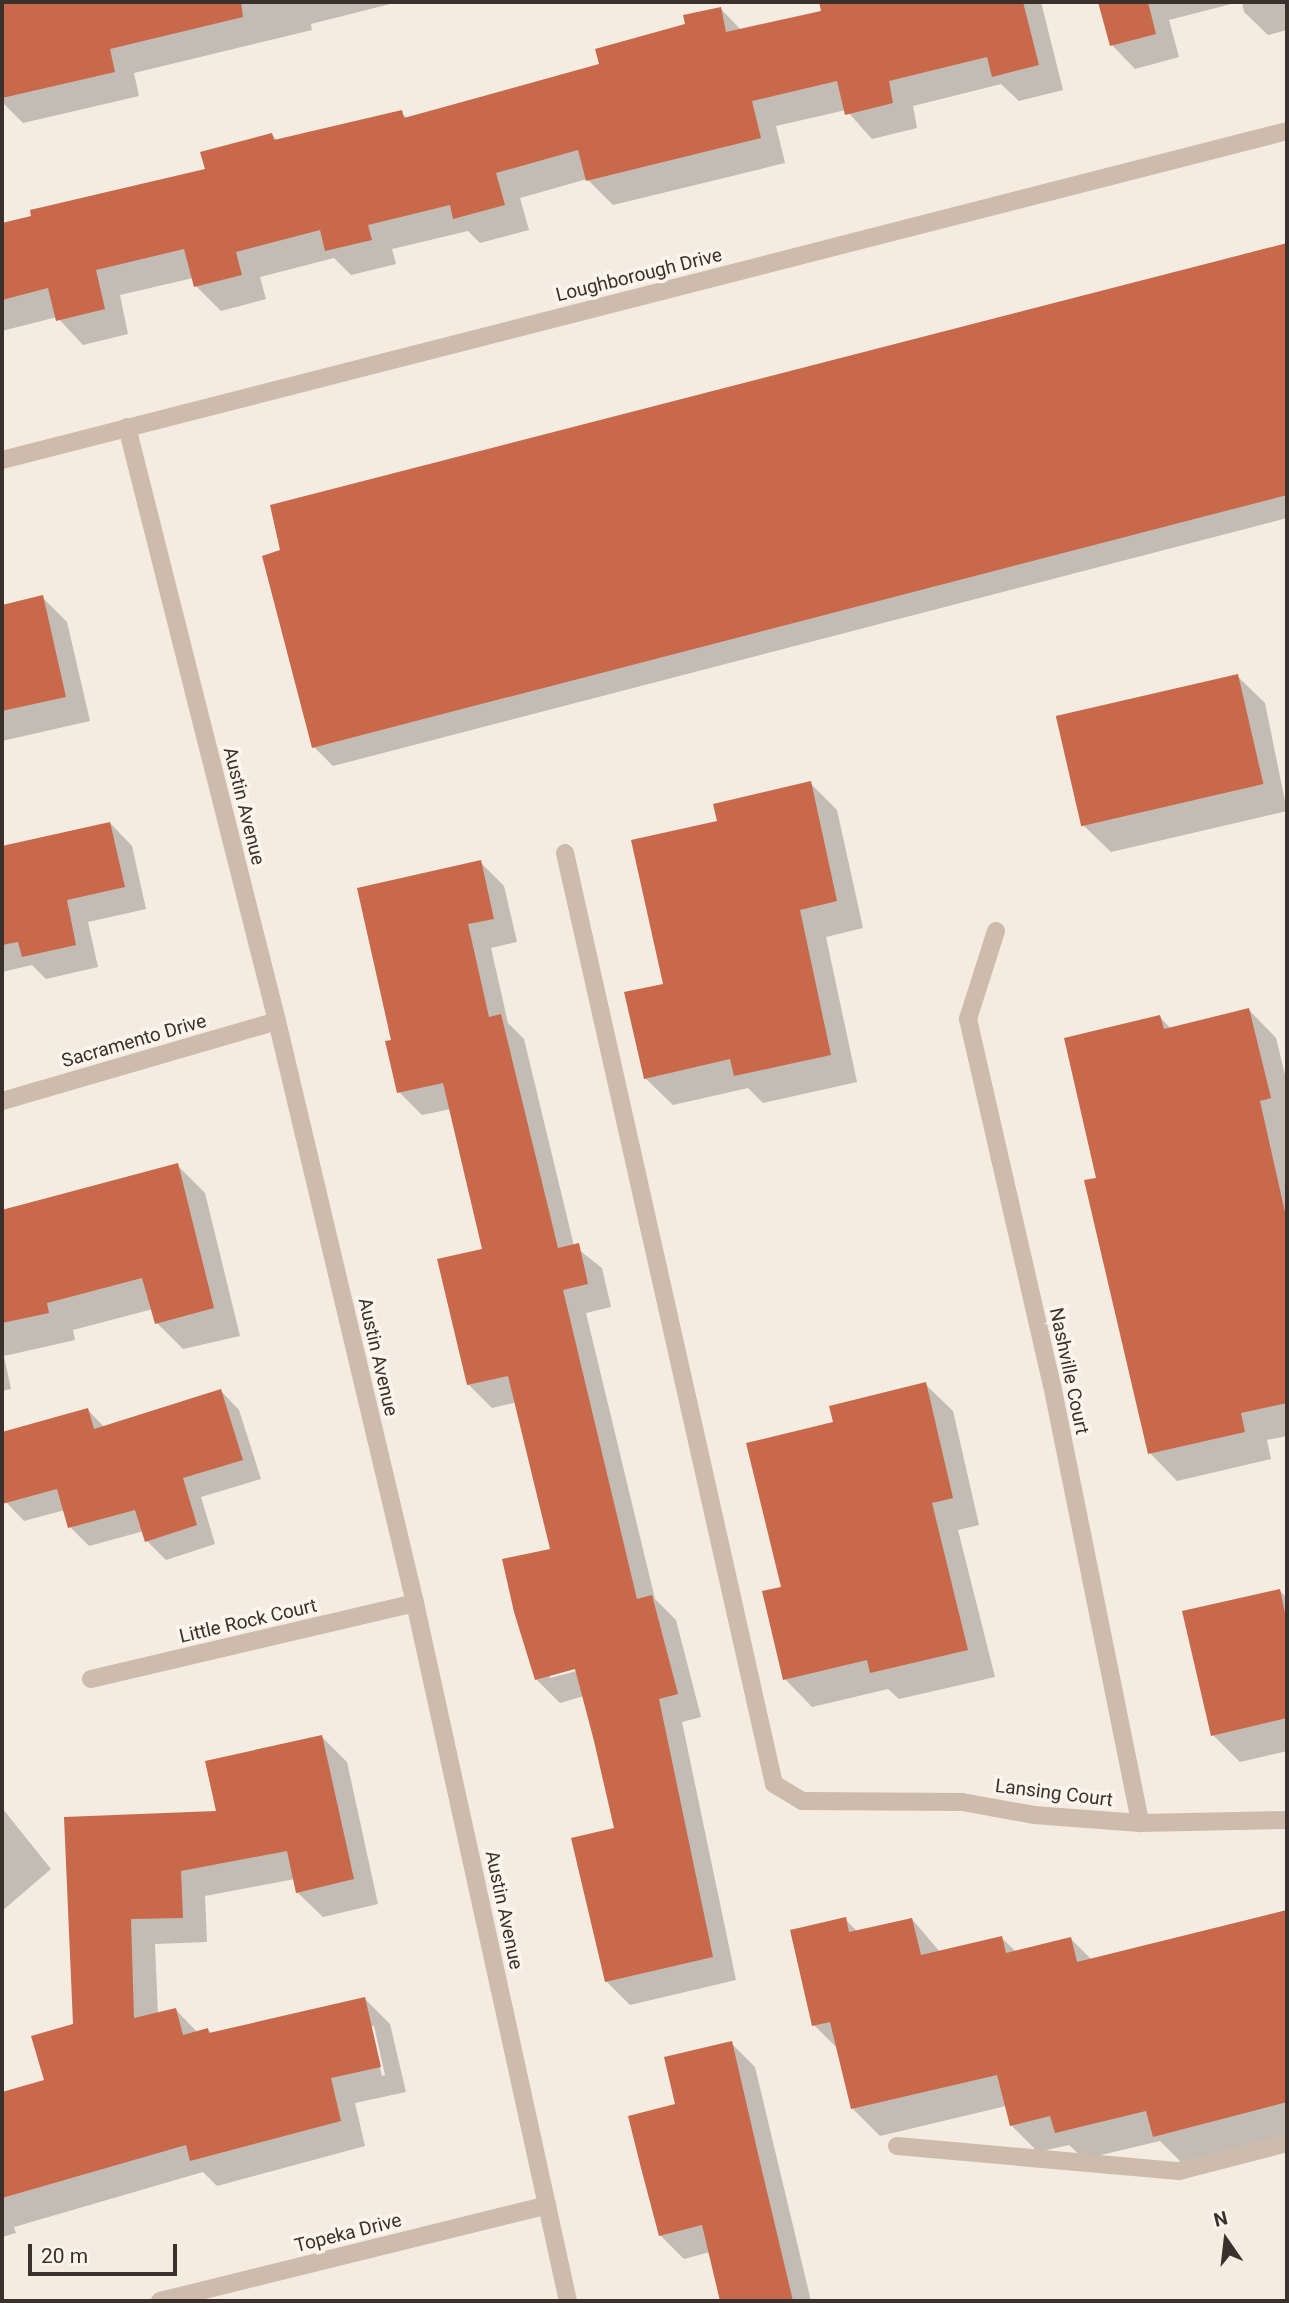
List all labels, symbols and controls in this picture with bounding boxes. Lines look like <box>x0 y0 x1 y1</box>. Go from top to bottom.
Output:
street label: Loughborough Drive <box>554 243 724 307</box>
street label: Austin Avenue <box>218 745 270 867</box>
street label: Sacramento Drive <box>59 1009 209 1073</box>
street label: Austin Avenue <box>353 1296 403 1418</box>
street label: Nashville Court <box>1044 1306 1094 1436</box>
street label: Little Rock Court <box>177 1594 319 1648</box>
street label: Lansing Court <box>994 1774 1114 1812</box>
street label: Austin Avenue <box>480 1849 528 1971</box>
north arrow <box>1191 2205 1261 2275</box>
text: N <box>1212 2206 1230 2232</box>
street label: Topeka Drive <box>292 2209 404 2257</box>
scale bar <box>32 2230 180 2274</box>
text: 20 m <box>41 2244 88 2268</box>

